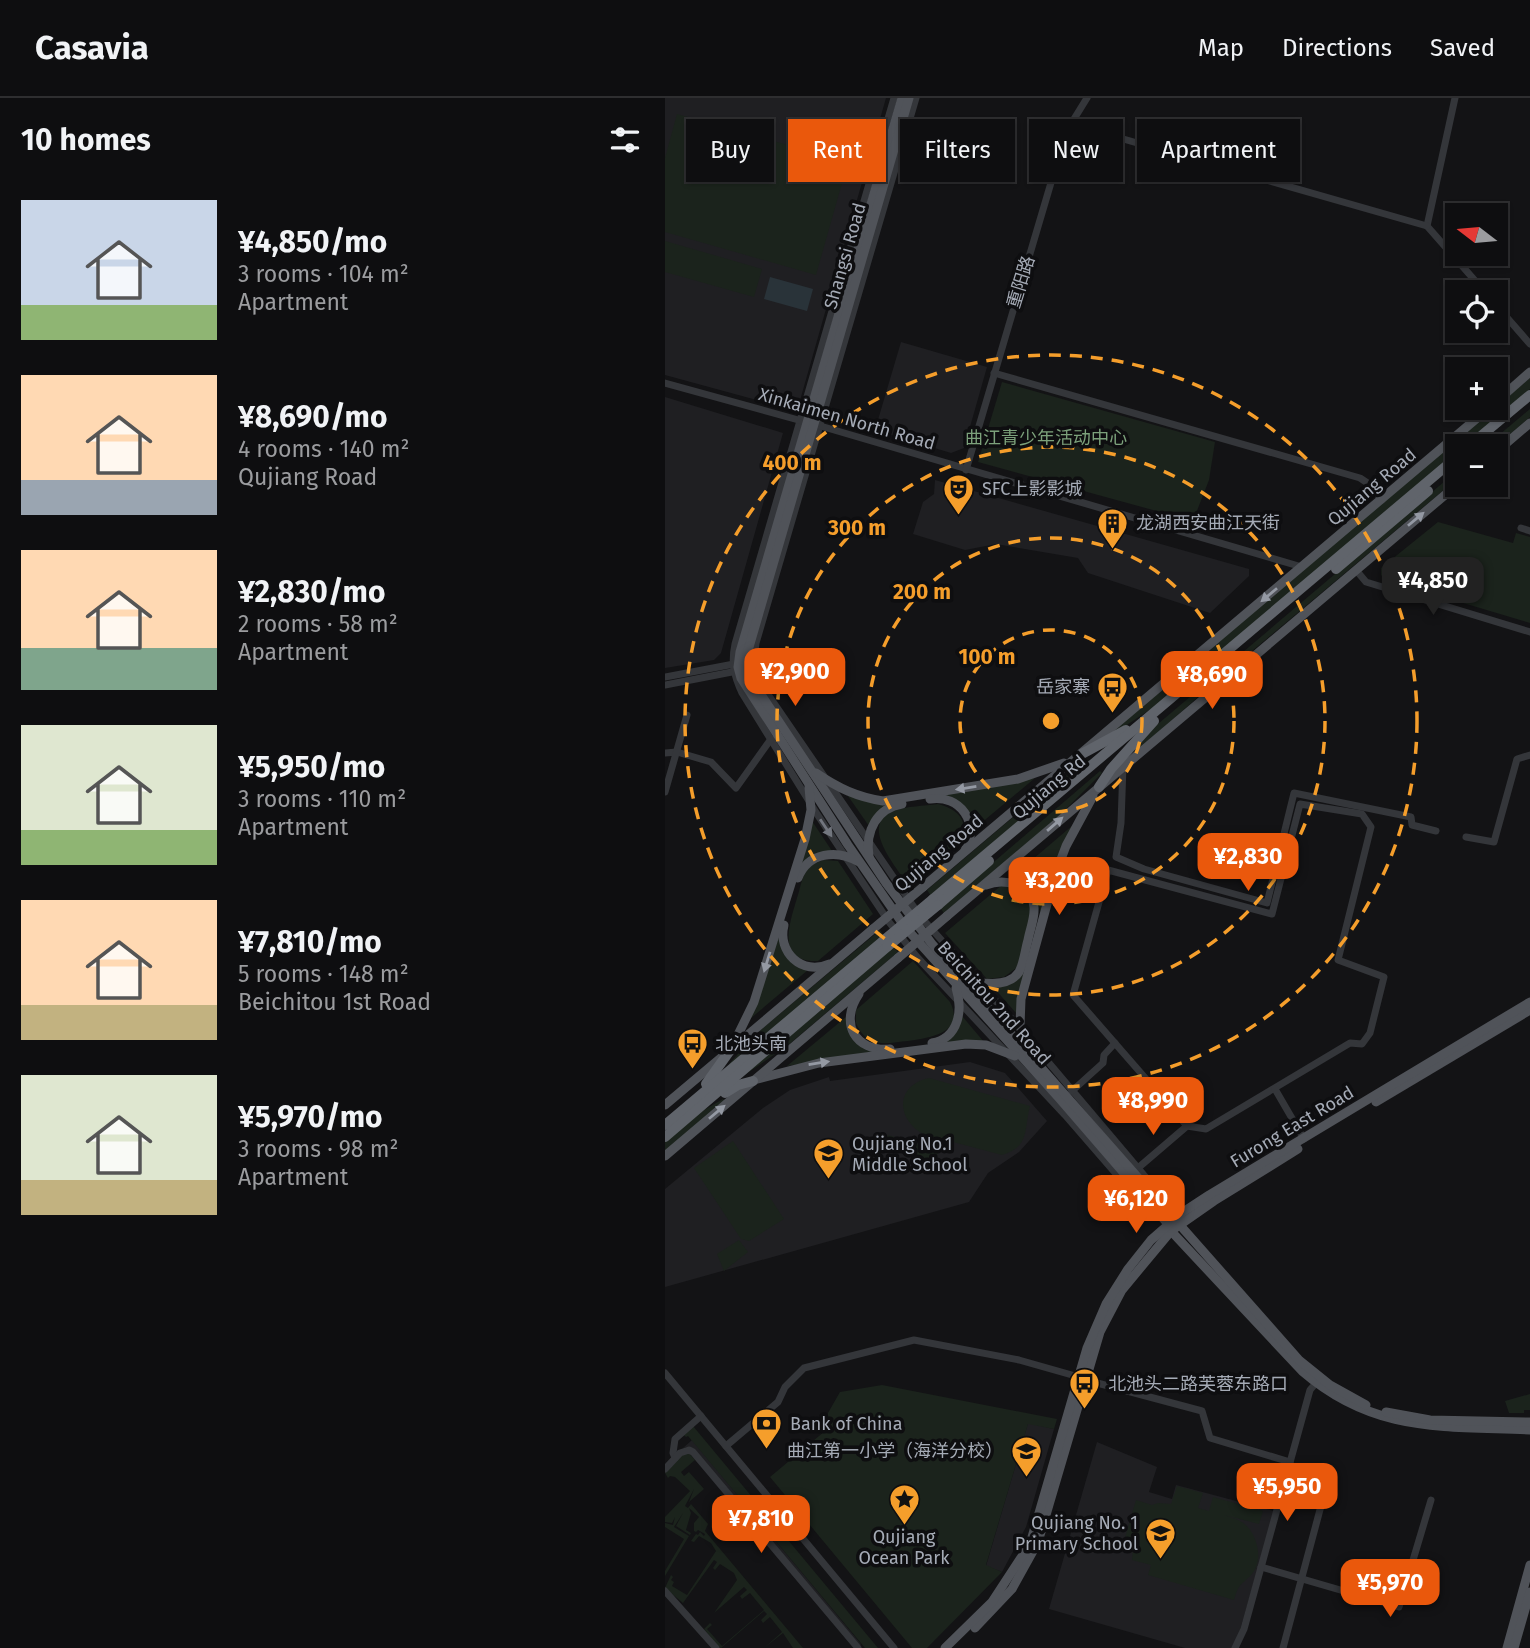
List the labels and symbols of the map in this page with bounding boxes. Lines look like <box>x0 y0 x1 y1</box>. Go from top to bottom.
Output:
street label: Shangsi Road <box>819 200 871 312</box>
north arrow <box>1445 203 1509 266</box>
street label: 重阳路 <box>1003 253 1039 311</box>
street label: Xinkaimen North Road <box>756 383 938 455</box>
park label: 曲江青少年活动中心 <box>965 427 1127 449</box>
street label: Qujiang Road <box>1323 444 1421 530</box>
text: 400 m <box>762 450 822 476</box>
theatre icon: SFC上影影城 <box>942 472 976 516</box>
place label: SFC上影影城 <box>982 478 1082 500</box>
building icon: 龙湖西安曲江天街 <box>1096 506 1130 550</box>
place label: 龙湖西安曲江天街 <box>1136 512 1280 534</box>
one-way arrow <box>1408 512 1425 527</box>
text: 300 m <box>827 515 886 541</box>
pin: ¥4,850 <box>1376 558 1490 617</box>
text: 200 m <box>893 579 951 605</box>
one-way arrow <box>1260 587 1278 603</box>
text: 100 m <box>958 644 1016 670</box>
pin: ¥2,900 <box>738 648 852 708</box>
pin: ¥8,690 <box>1155 652 1269 711</box>
bus stop icon: 岳家寨 <box>1096 670 1130 714</box>
place label: 岳家寨 <box>1036 676 1090 698</box>
centre of rings <box>1039 709 1063 733</box>
street label: Qujiang Rd <box>1008 750 1090 824</box>
one-way arrow <box>955 783 977 794</box>
street label: Qujiang Road <box>890 810 988 896</box>
one-way arrow <box>1047 817 1064 832</box>
one-way arrow <box>819 819 833 837</box>
pin: ¥2,830 <box>1191 834 1305 893</box>
pin: ¥3,200 <box>1002 858 1116 917</box>
street label: Beichitou 2nd Road <box>933 937 1055 1069</box>
one-way arrow <box>761 952 771 973</box>
bus stop icon: 北池头南 <box>675 1027 709 1071</box>
place label: 北池头南 <box>715 1033 787 1055</box>
one-way arrow <box>808 1057 830 1068</box>
pin: ¥8,990 <box>1096 1077 1210 1137</box>
street label: Furong East Road <box>1226 1081 1358 1173</box>
one-way arrow <box>708 1104 726 1120</box>
place label: Qujiang No.1 Middle School <box>852 1133 968 1176</box>
school or university icon: Qujiang No.1 Middle School <box>812 1137 846 1181</box>
pin: ¥6,120 <box>1079 1176 1193 1235</box>
bus stop icon: 北池头二路芙蓉东路口 <box>1068 1367 1102 1411</box>
place label: 北池头二路芙蓉东路口 <box>1108 1373 1288 1395</box>
bank icon: Bank of China <box>750 1407 784 1451</box>
place label: Bank of China <box>790 1413 902 1435</box>
school or university icon: 曲江第一小学（海洋分校） <box>1009 1434 1043 1478</box>
place label: 曲江第一小学（海洋分校） <box>787 1440 1003 1462</box>
pin: ¥5,950 <box>1230 1464 1344 1523</box>
place icon: Qujiang Ocean Park <box>887 1482 921 1526</box>
pin: ¥7,810 <box>704 1496 818 1555</box>
place label: Qujiang No. 1 Primary School <box>1015 1512 1138 1555</box>
school or university icon: Qujiang No. 1 Primary School <box>1144 1516 1178 1560</box>
place label: Qujiang Ocean Park <box>859 1526 950 1569</box>
pin: ¥5,970 <box>1333 1560 1447 1619</box>

